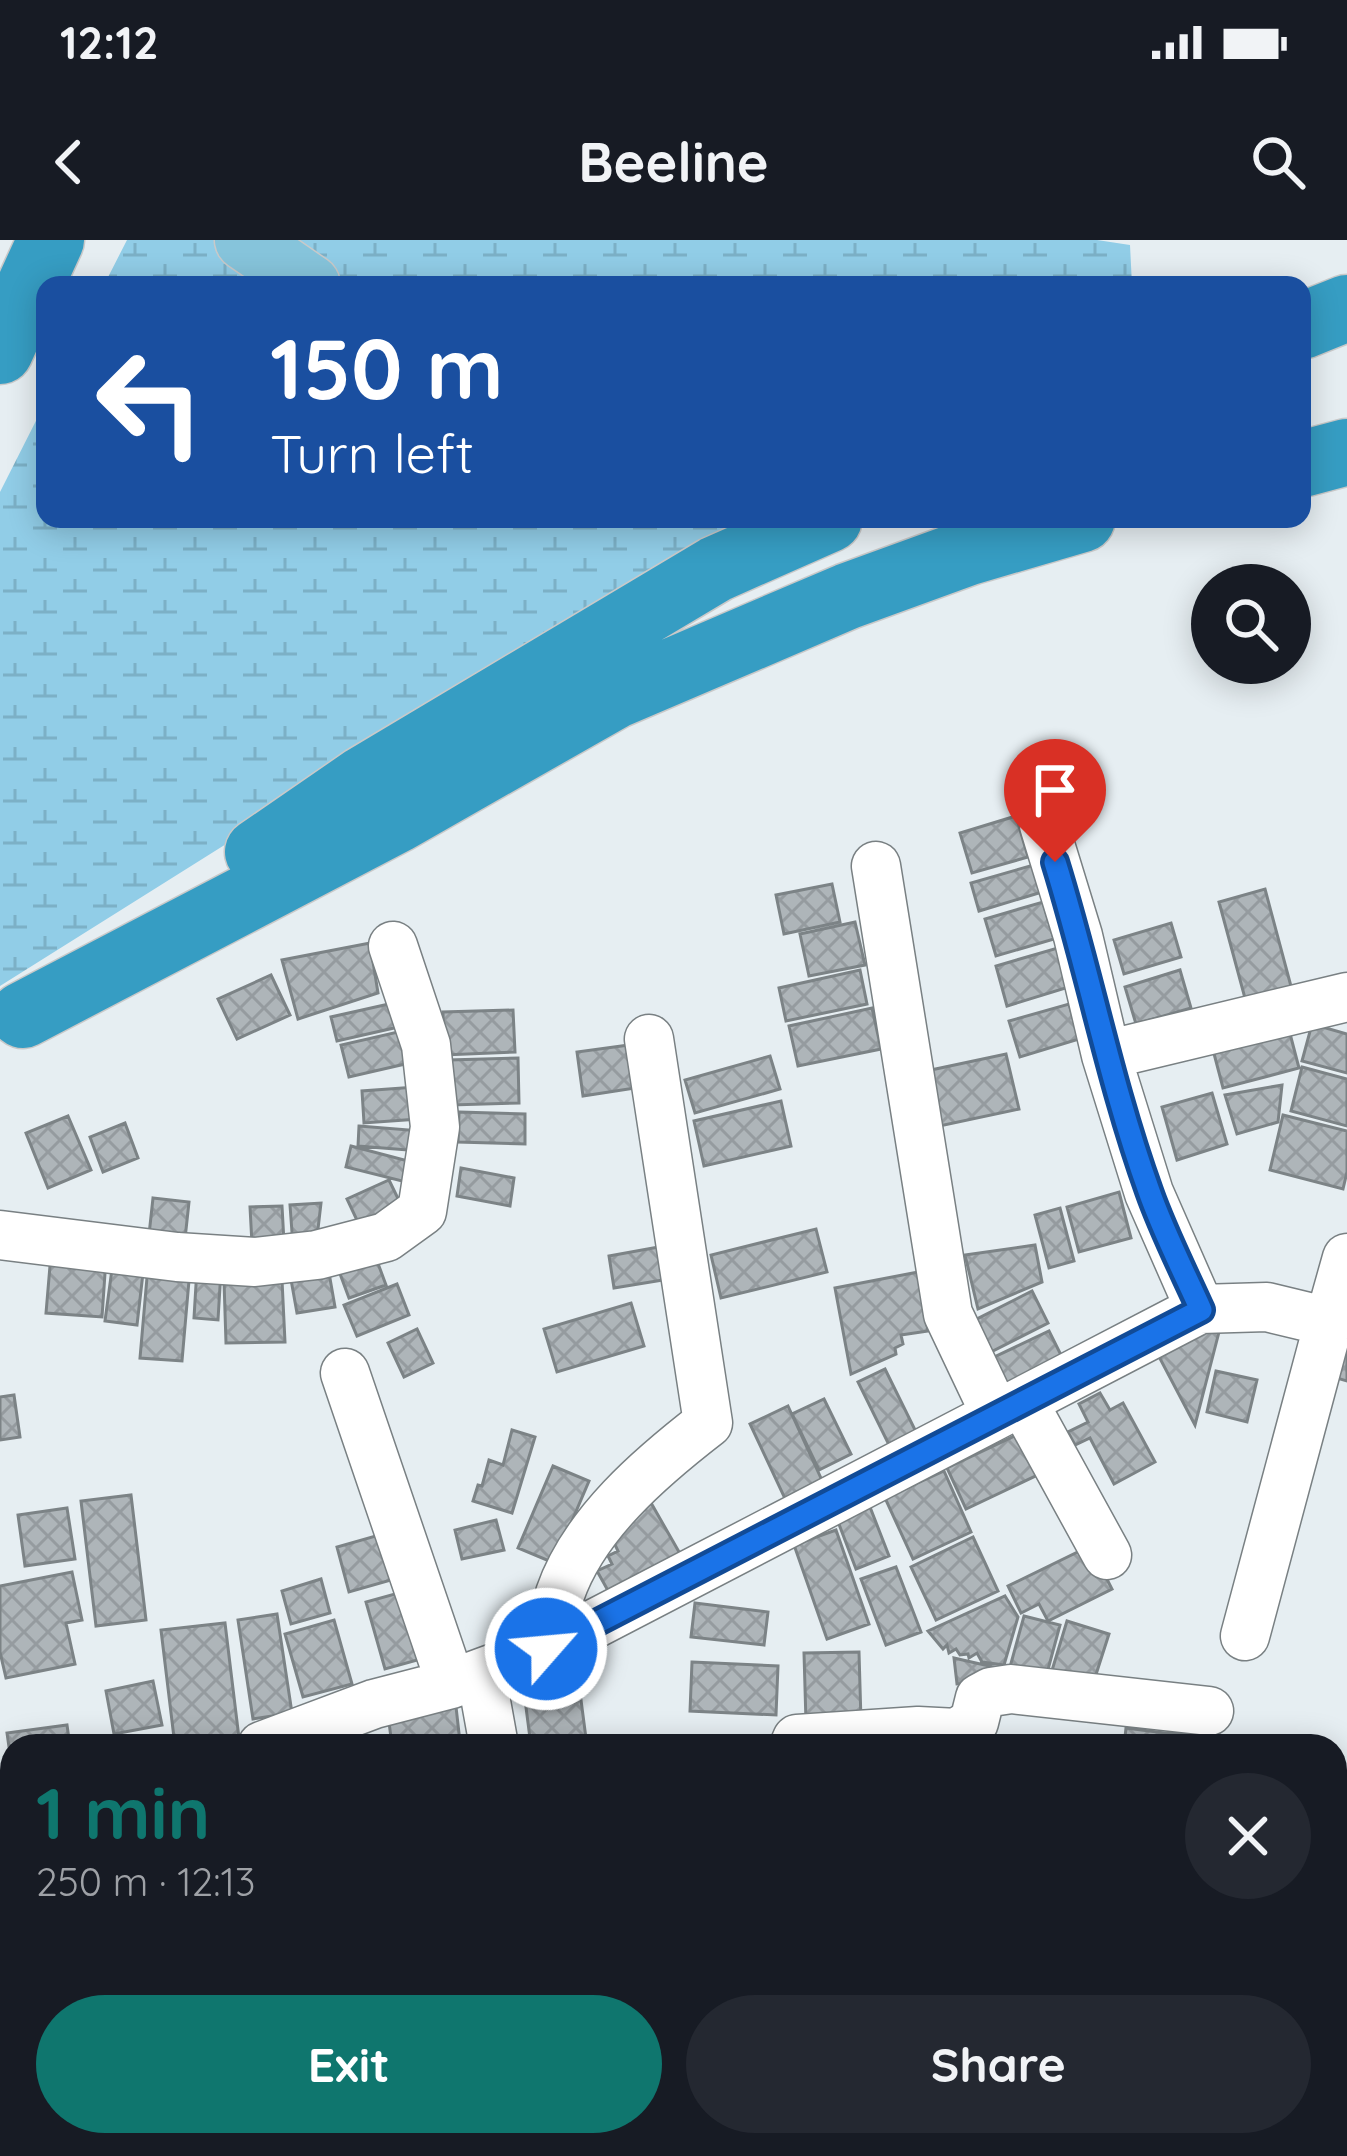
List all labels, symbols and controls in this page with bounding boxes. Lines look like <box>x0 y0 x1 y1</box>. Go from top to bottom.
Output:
text: 12:12 <box>60 14 159 70</box>
text: Beeline <box>578 128 769 196</box>
icon: back <box>36 129 102 195</box>
icon: search <box>1245 129 1311 195</box>
text: 150 m <box>270 315 504 420</box>
icon: left <box>72 324 228 480</box>
text: Turn left <box>270 419 474 487</box>
map controls <box>1191 564 1311 684</box>
button: search <box>1191 564 1311 684</box>
pin <box>1004 739 1106 862</box>
icon: arrive <box>1022 757 1088 823</box>
position arrow <box>483 1586 609 1712</box>
text: 1 min <box>36 1767 210 1857</box>
button: close <box>1185 1773 1311 1899</box>
text: 250 m · 12:13 <box>36 1857 255 1906</box>
button: Exit <box>36 1995 662 2133</box>
button: Share <box>686 1995 1311 2133</box>

